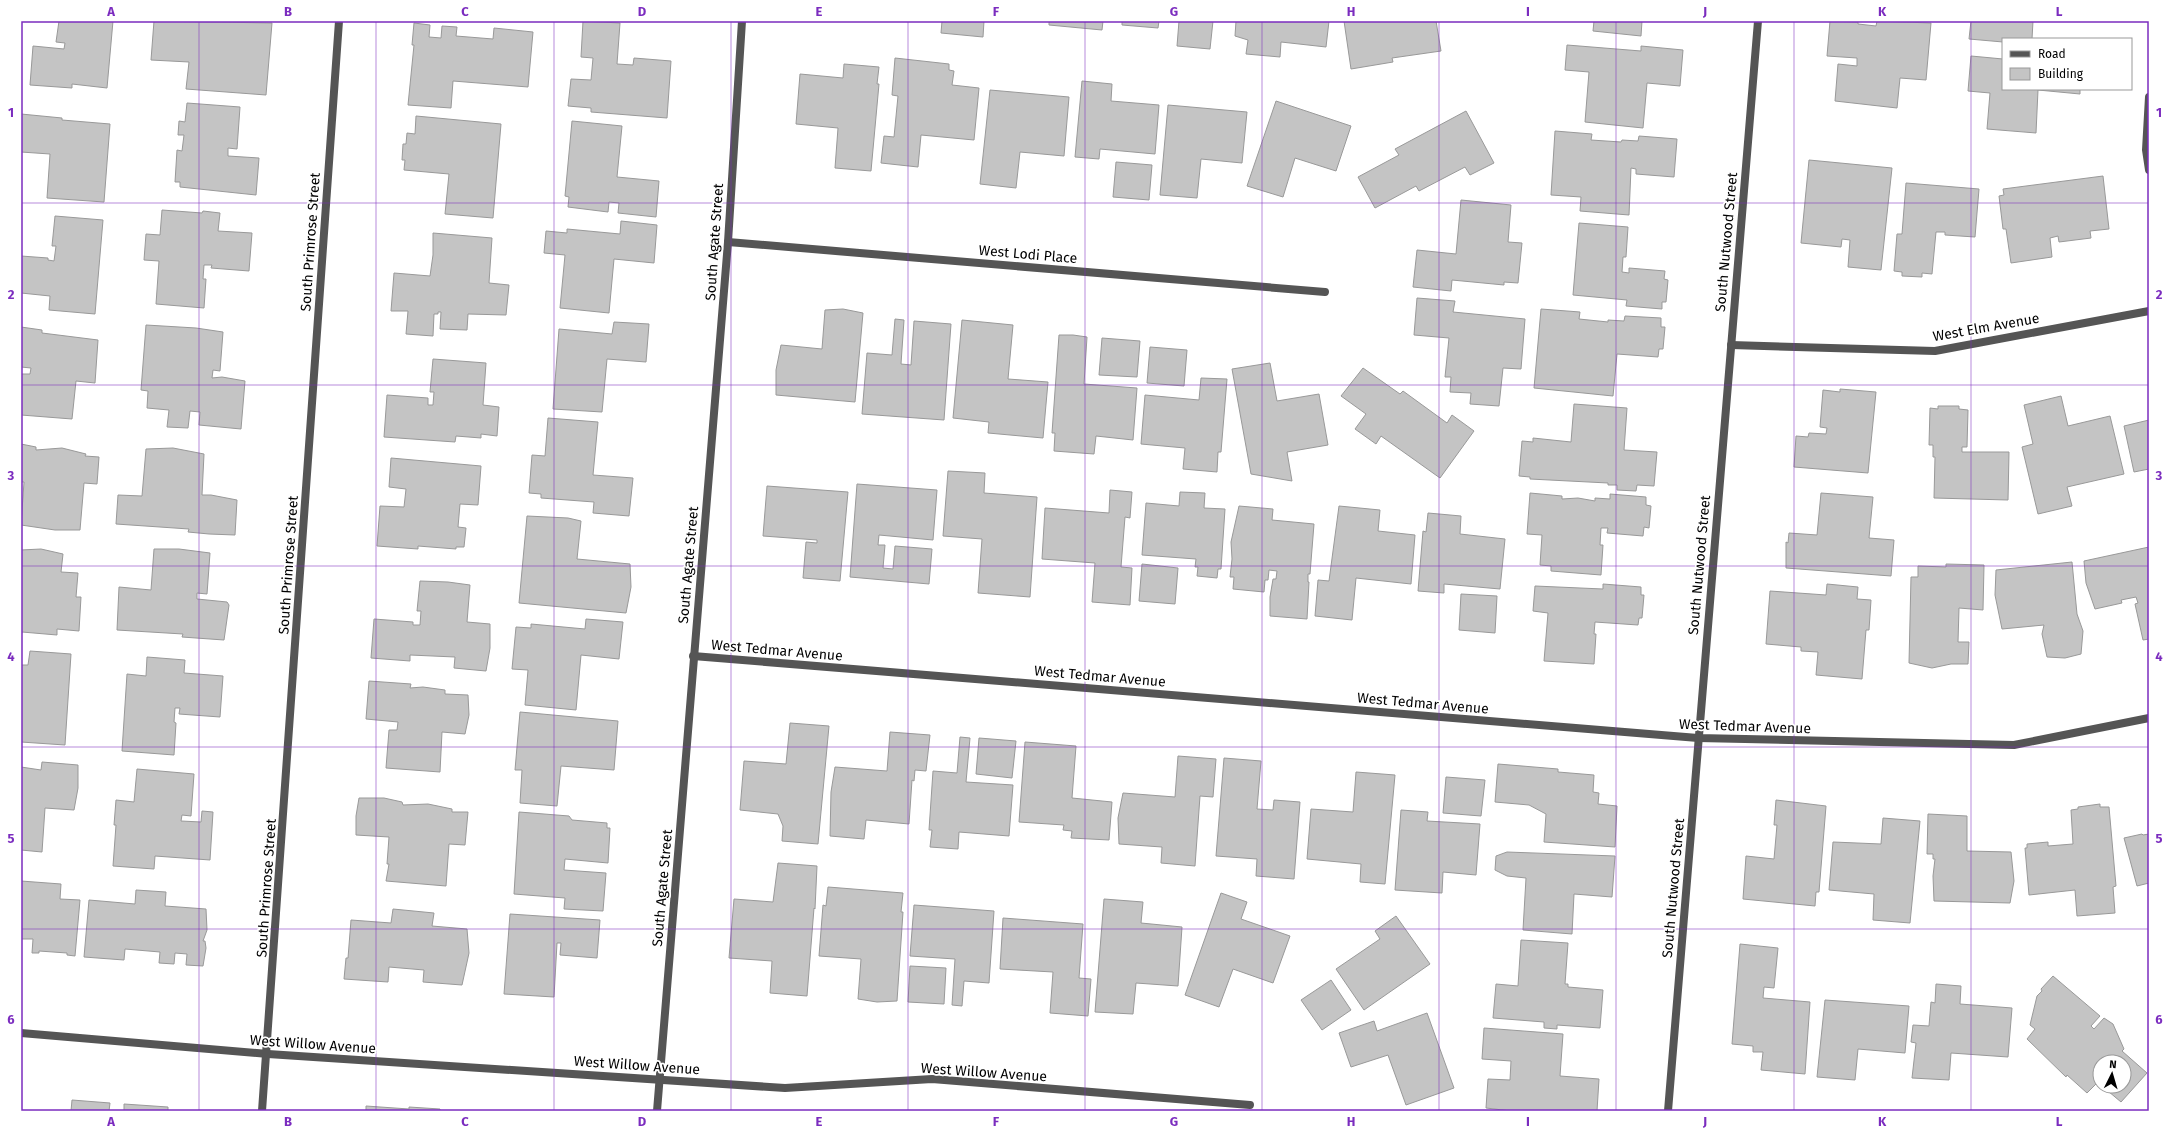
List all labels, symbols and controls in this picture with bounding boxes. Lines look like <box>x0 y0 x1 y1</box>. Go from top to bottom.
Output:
text: A <box>106 4 115 19</box>
text: B <box>284 4 292 19</box>
text: C <box>461 4 469 19</box>
text: D <box>638 4 647 19</box>
text: E <box>816 4 823 19</box>
text: F <box>993 4 1000 19</box>
text: G <box>1170 4 1178 19</box>
text: H <box>1347 4 1355 19</box>
text: I <box>1526 4 1530 19</box>
text: J <box>1702 4 1707 19</box>
text: K <box>1878 4 1887 19</box>
text: L <box>2056 4 2063 19</box>
legend <box>2002 38 2132 90</box>
text: Road <box>2038 47 2066 61</box>
text: Building <box>2038 67 2084 81</box>
text: 1 <box>8 105 14 120</box>
text: 1 <box>2156 105 2162 120</box>
street label: South Primrose Street <box>297 171 324 312</box>
street label: South Nutwood Street <box>1712 171 1741 313</box>
street label: South Agate Street <box>702 182 727 301</box>
street label: West Lodi Place <box>978 242 1078 267</box>
text: 2 <box>8 287 15 302</box>
text: 2 <box>2156 287 2163 302</box>
street label: West Elm Avenue <box>1931 310 2041 345</box>
text: 3 <box>7 468 15 483</box>
text: 3 <box>2155 468 2163 483</box>
street label: South Primrose Street <box>275 494 302 635</box>
street label: South Nutwood Street <box>1685 494 1714 636</box>
street label: South Agate Street <box>675 505 702 624</box>
street label: West Tedmar Avenue <box>710 636 843 665</box>
text: 4 <box>7 649 15 664</box>
text: 4 <box>2155 649 2163 664</box>
street label: West Tedmar Avenue <box>1033 662 1166 691</box>
street label: West Tedmar Avenue <box>1356 689 1489 718</box>
street label: West Tedmar Avenue <box>1679 716 1811 737</box>
street label: South Primrose Street <box>253 817 280 958</box>
street label: South Nutwood Street <box>1659 817 1688 959</box>
street label: South Agate Street <box>649 828 676 947</box>
text: 5 <box>8 831 15 846</box>
text: 5 <box>2156 831 2163 846</box>
text: 6 <box>7 1012 15 1027</box>
text: 6 <box>2155 1012 2163 1027</box>
street label: West Willow Avenue <box>249 1032 377 1057</box>
street label: West Willow Avenue <box>573 1053 701 1078</box>
north arrow <box>2092 1054 2132 1094</box>
text: N <box>2109 1058 2117 1071</box>
street label: West Willow Avenue <box>920 1060 1048 1085</box>
text: A <box>106 1114 115 1129</box>
text: B <box>284 1114 292 1129</box>
text: C <box>461 1114 469 1129</box>
text: D <box>638 1114 647 1129</box>
text: E <box>816 1114 823 1129</box>
text: F <box>993 1114 1000 1129</box>
text: G <box>1170 1114 1178 1129</box>
text: H <box>1347 1114 1355 1129</box>
text: I <box>1526 1114 1530 1129</box>
text: J <box>1702 1114 1707 1129</box>
text: K <box>1878 1114 1887 1129</box>
text: L <box>2056 1114 2063 1129</box>

